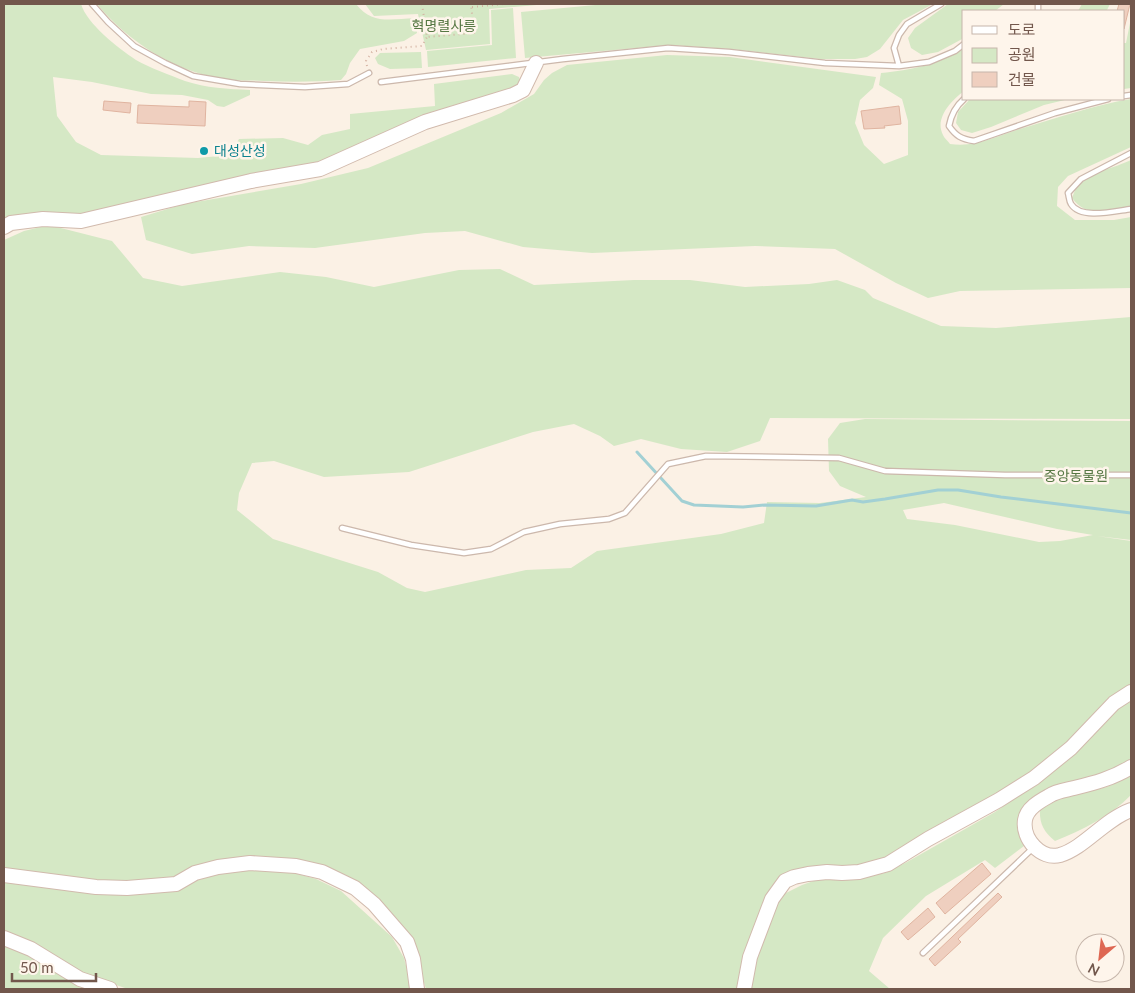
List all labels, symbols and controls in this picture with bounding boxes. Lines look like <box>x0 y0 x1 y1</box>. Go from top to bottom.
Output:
legend <box>962 10 1125 100</box>
park label: 혁명렬사릉 <box>412 17 476 34</box>
text: 도로 <box>1008 20 1036 38</box>
text: 공원 <box>1008 45 1036 63</box>
text: 건물 <box>1008 70 1036 88</box>
place label: 대성산성 <box>214 142 266 159</box>
marker: 대성산성 <box>198 145 210 157</box>
park label: 중앙동물원 <box>1044 467 1108 484</box>
north arrow <box>1075 933 1125 983</box>
scale bar <box>12 950 96 982</box>
text: 50 m <box>20 958 54 976</box>
text: N <box>1085 960 1102 980</box>

